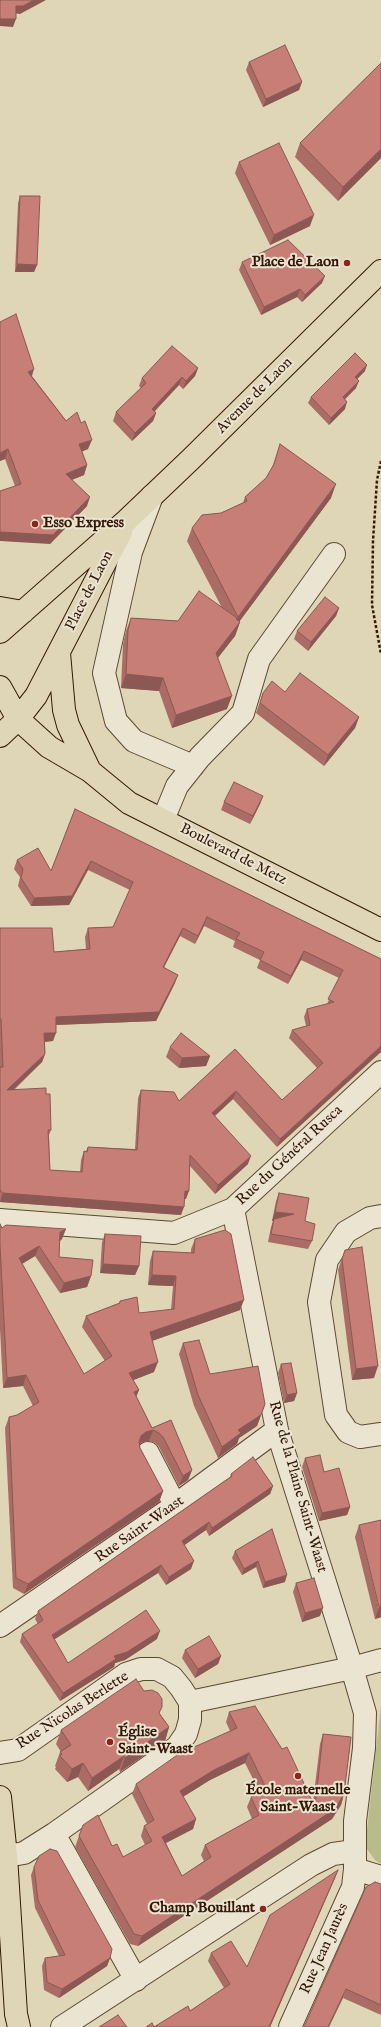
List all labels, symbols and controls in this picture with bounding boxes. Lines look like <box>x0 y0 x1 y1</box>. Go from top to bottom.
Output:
place label: Place de Laon <box>252 254 339 272</box>
marker: Place de Laon <box>342 258 352 268</box>
street label: Avenue de Laon <box>213 354 297 438</box>
place label: Esso Express <box>43 515 124 533</box>
marker: Esso Express <box>30 519 40 529</box>
street label: Place de Laon <box>62 548 118 634</box>
street label: Boulevard de Metz <box>177 820 289 890</box>
street label: Rue du Général Rusca <box>233 1102 347 1210</box>
street label: Rue de la Plaine Saint-Waast <box>264 1399 330 1575</box>
street label: Rue Saint-Waast <box>92 1493 188 1567</box>
street label: Rue Nicolas Berlette <box>14 1668 132 1754</box>
place label: Église Saint-Waast <box>118 1724 193 1759</box>
marker: Église Saint-Waast <box>105 1737 115 1747</box>
marker: École maternelle Saint-Waast <box>293 1771 303 1781</box>
place label: École maternelle Saint-Waast <box>246 1782 350 1817</box>
place label: Champ Bouillant <box>149 1900 255 1918</box>
street label: Rue Jean Jaurès <box>297 1901 353 1997</box>
marker: Champ Bouillant <box>258 1904 268 1914</box>

